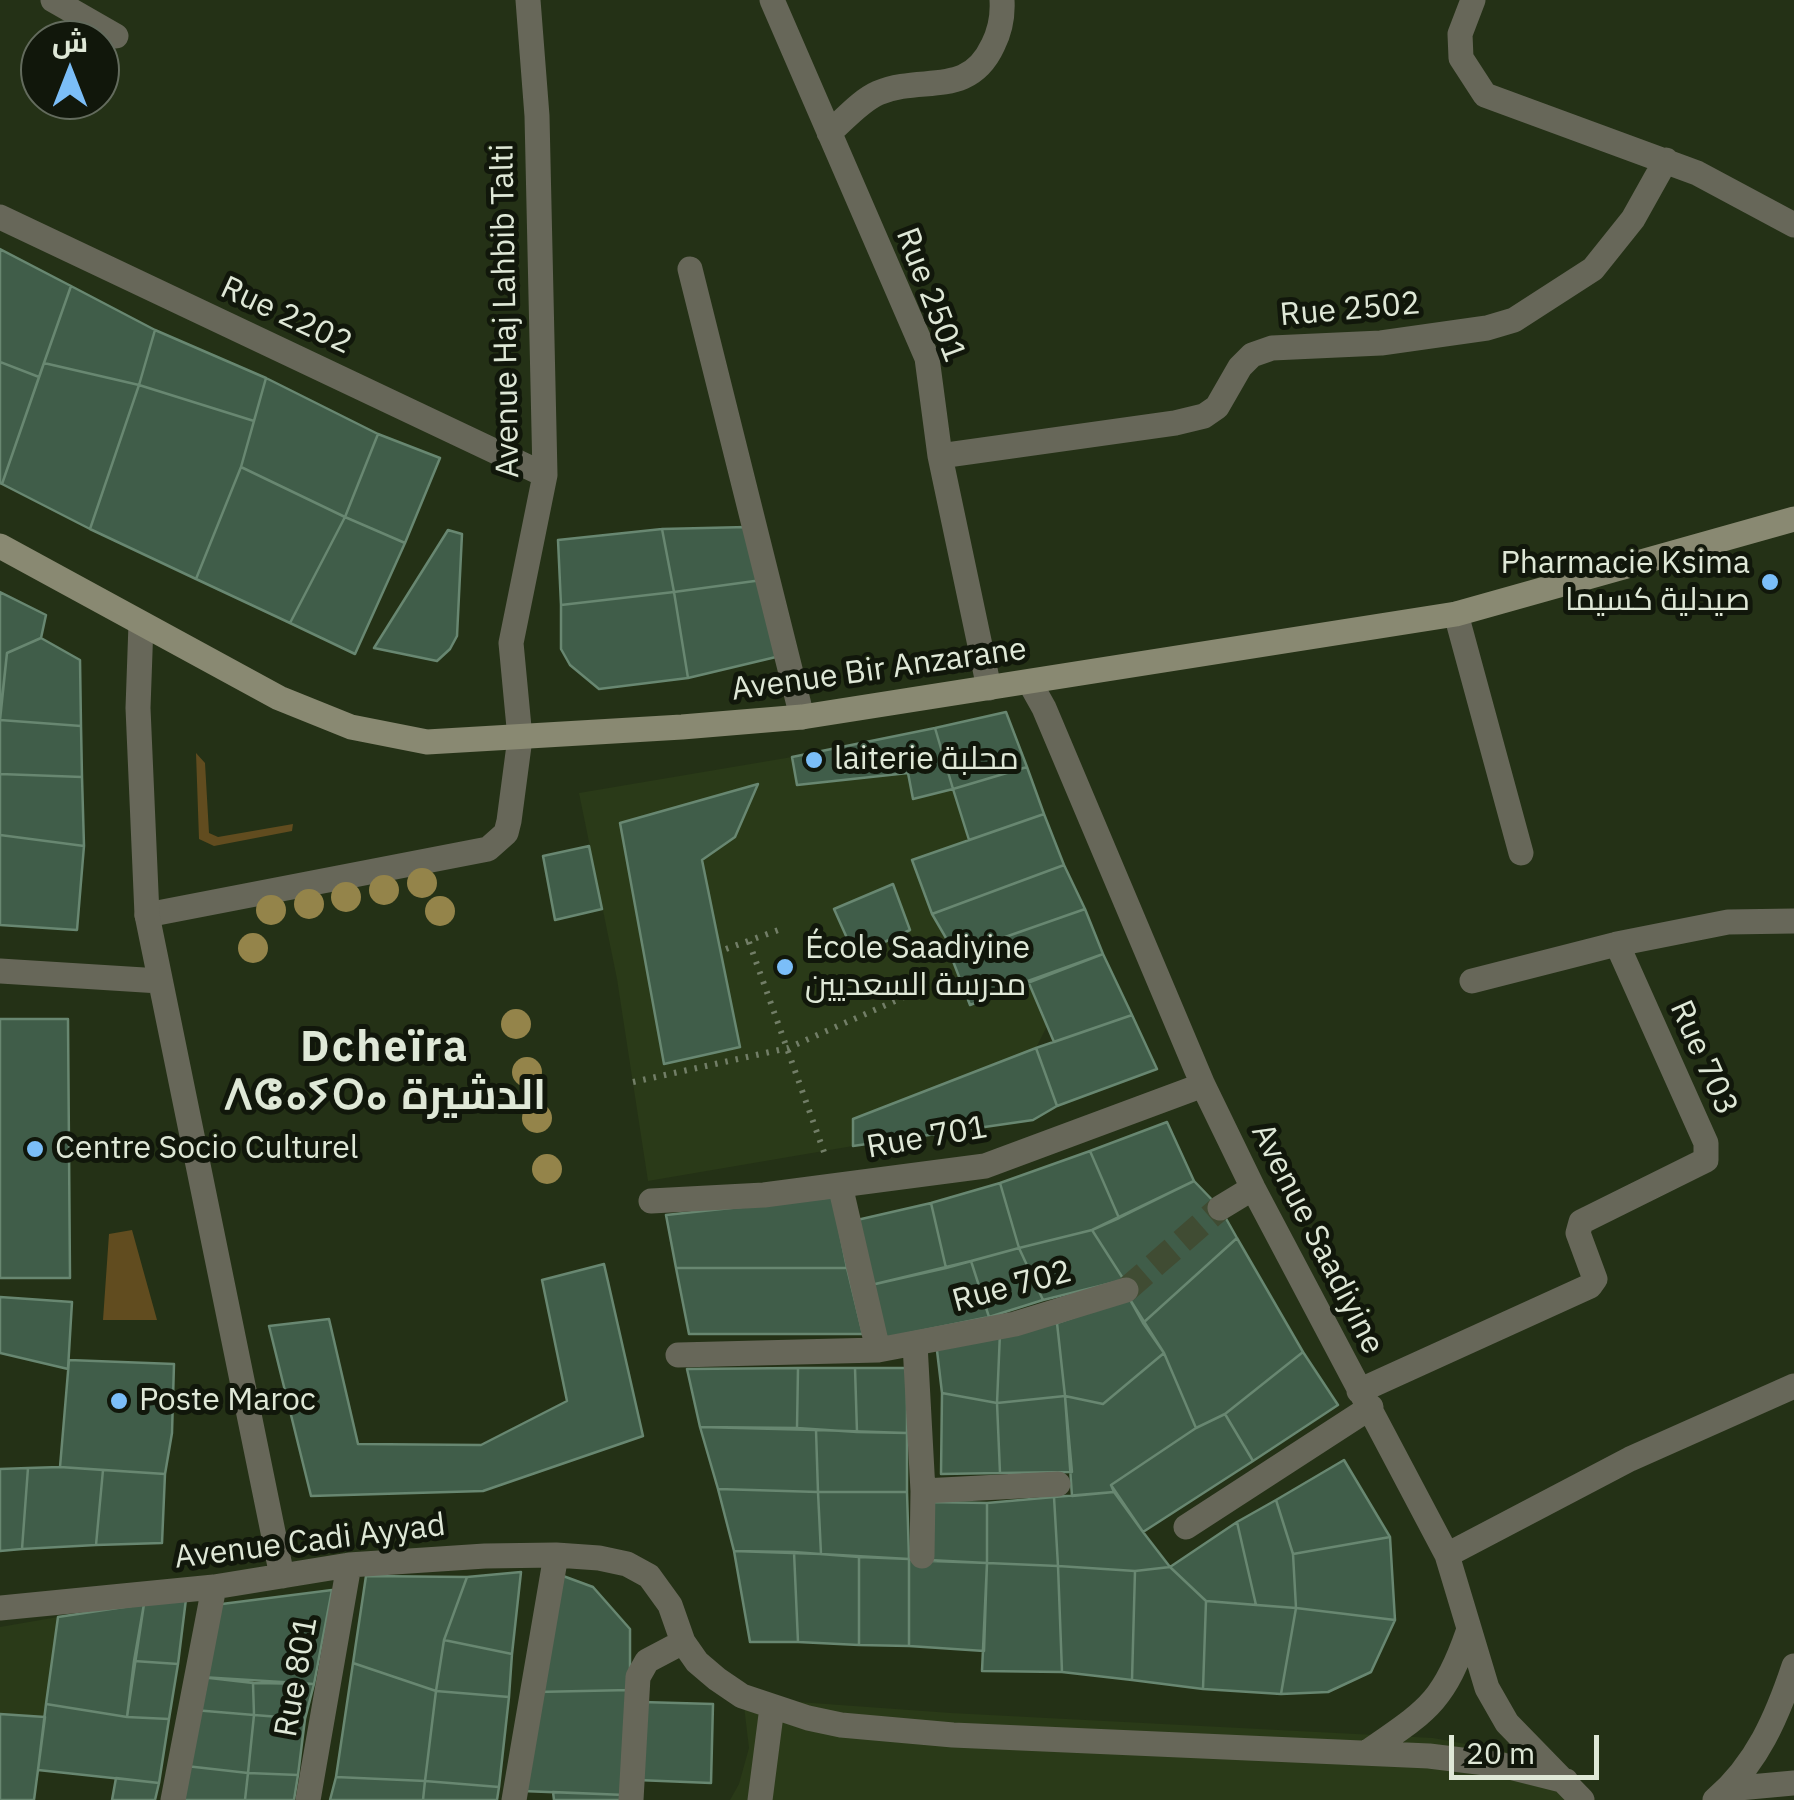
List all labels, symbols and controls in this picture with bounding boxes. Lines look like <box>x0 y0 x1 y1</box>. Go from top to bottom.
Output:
north arrow <box>20 20 120 120</box>
text: ش <box>52 23 88 60</box>
street label: Avenue Haj Lahbib Talti <box>484 143 528 479</box>
street label: Rue 2501 <box>887 222 973 368</box>
street label: Rue 2202 <box>214 269 358 363</box>
street label: Rue 2502 <box>1278 285 1422 335</box>
place label: Pharmacie Ksima صيدلية كسيما <box>1500 545 1750 620</box>
marker: Pharmacie Ksima صيدلية كسيما <box>1759 571 1781 593</box>
street label: Avenue Bir Anzarane <box>729 630 1029 710</box>
place label: laiterie محلبة <box>834 741 1019 779</box>
marker: laiterie محلبة <box>803 749 825 771</box>
place label: École Saadiyine مدرسة السعديين <box>805 930 1030 1005</box>
marker: École Saadiyine مدرسة السعديين <box>774 956 796 978</box>
street label: Rue 703 <box>1661 995 1745 1121</box>
district label: Dcheïra ⴷⵛⴰⵢⵔⴰ الدشيرة <box>233 1024 537 1122</box>
street label: Rue 701 <box>864 1109 990 1167</box>
street label: Avenue Saadiyine <box>1242 1117 1392 1361</box>
place label: Centre Socio Culturel <box>55 1130 358 1168</box>
marker: Centre Socio Culturel <box>24 1138 46 1160</box>
street label: Rue 702 <box>948 1253 1076 1321</box>
place label: Poste Maroc <box>139 1382 316 1420</box>
marker: Poste Maroc <box>108 1390 130 1412</box>
street label: Avenue Cadi Ayyad <box>172 1506 448 1578</box>
street label: Rue 801 <box>268 1614 326 1740</box>
scale bar <box>1454 1715 1604 1777</box>
text: 20 m <box>1466 1733 1535 1772</box>

